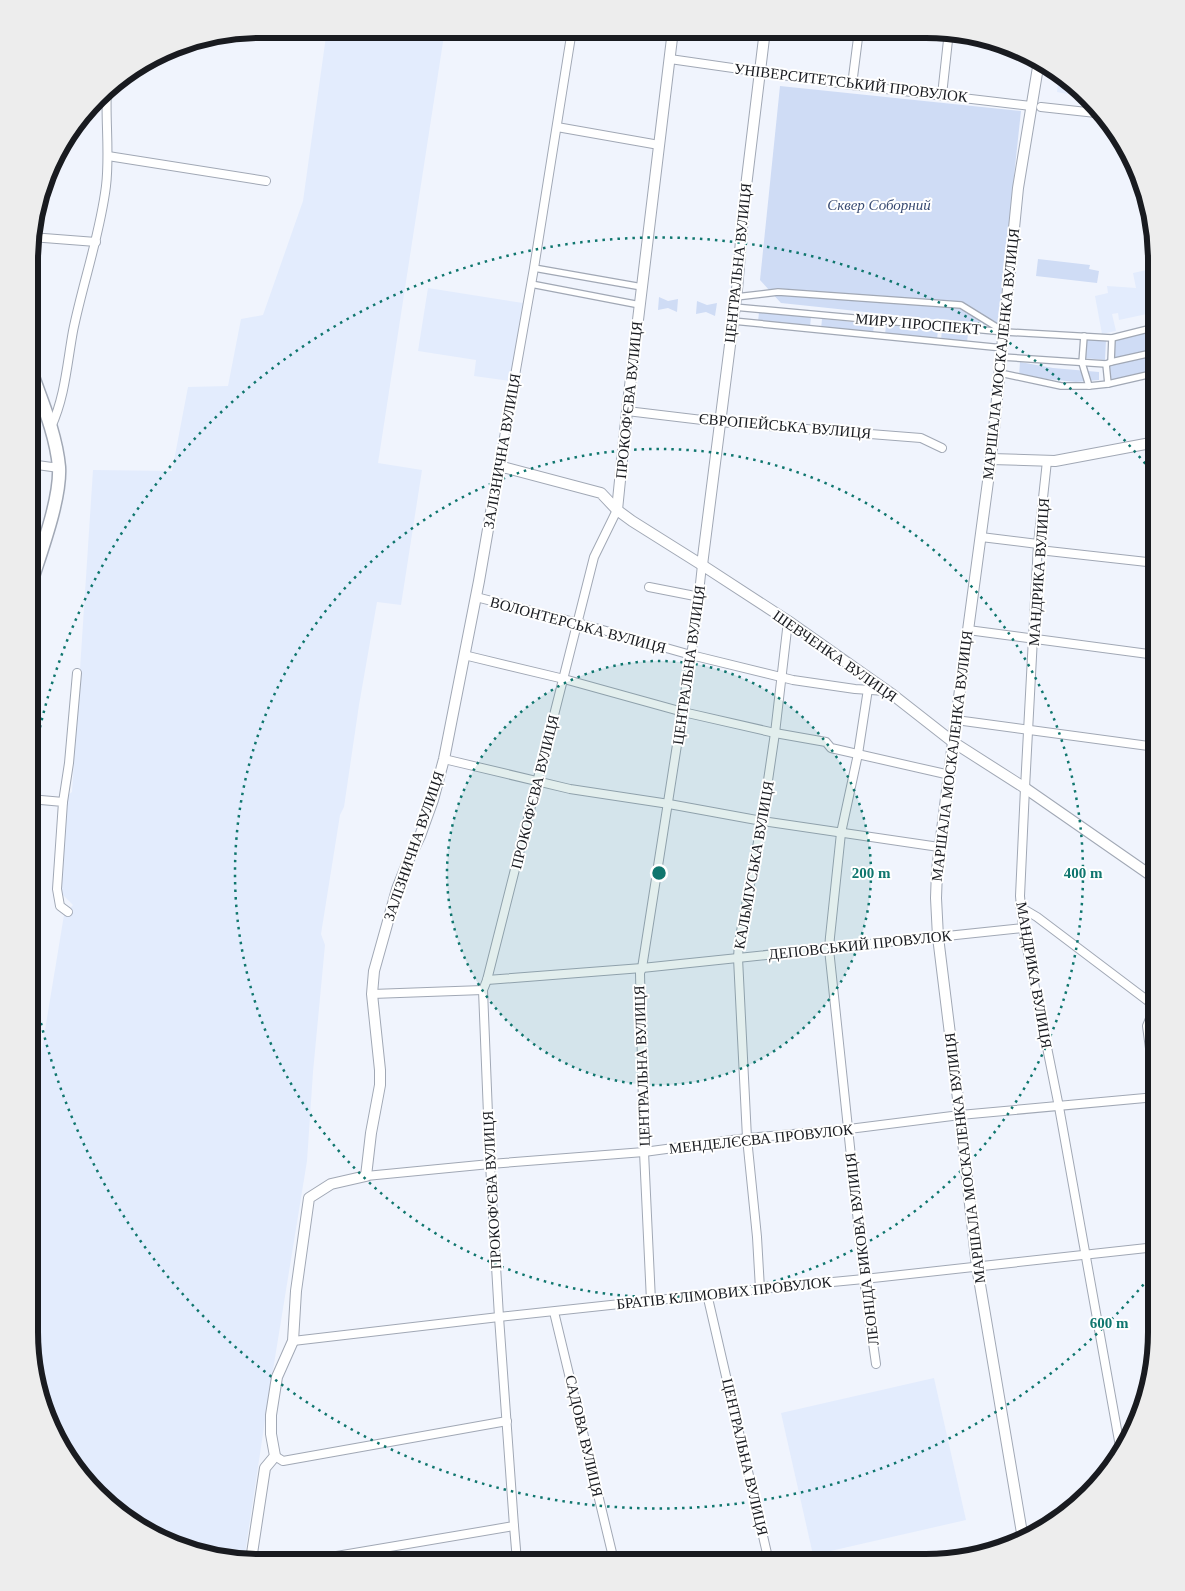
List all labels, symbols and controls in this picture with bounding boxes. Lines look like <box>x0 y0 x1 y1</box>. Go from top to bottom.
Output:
street label: УНІВЕРСИТЕТСЬКИЙ ПРОВУЛОК <box>733 61 970 105</box>
street label: ЦЕНТРАЛЬНА ВУЛИЦЯ <box>722 182 754 344</box>
park label: Сквер Соборний <box>827 197 931 213</box>
street label: МАРШАЛА МОСКАЛЕНКА ВУЛИЦЯ <box>980 227 1022 481</box>
street label: МИРУ ПРОСПЕКТ <box>855 311 981 337</box>
street label: ПРОКОФ'ЄВА ВУЛИЦЯ <box>613 320 645 480</box>
street label: ЗАЛІЗНИЧНА ВУЛИЦЯ <box>480 372 524 530</box>
street label: ЄВРОПЕЙСЬКА ВУЛИЦЯ <box>698 410 872 442</box>
street label: МАНДРИКА ВУЛИЦЯ <box>1026 497 1052 647</box>
street label: ЦЕНТРАЛЬНА ВУЛИЦЯ <box>670 584 708 746</box>
street label: ВОЛОНТЕРСЬКА ВУЛИЦЯ <box>488 594 668 656</box>
street label: ШЕВЧЕНКА ВУЛИЦЯ <box>770 607 900 705</box>
street label: МАРШАЛА МОСКАЛЕНКА ВУЛИЦЯ <box>929 630 975 882</box>
street label: ПРОКОФ'ЄВА ВУЛИЦЯ <box>508 713 562 871</box>
street label: ЗАЛІЗНИЧНА ВУЛИЦЯ <box>381 769 447 923</box>
street label: КАЛЬМІУСЬКА ВУЛИЦЯ <box>731 780 777 950</box>
centre of rings <box>650 864 668 882</box>
text: 200 m <box>852 865 891 881</box>
text: 400 m <box>1064 865 1103 881</box>
street label: МАНДРИКА ВУЛИЦЯ <box>1013 900 1055 1050</box>
street label: ДЕПОВСЬКИЙ ПРОВУЛОК <box>768 927 953 963</box>
street label: ЦЕНТРАЛЬНА ВУЛИЦЯ <box>631 985 653 1147</box>
street label: МАРШАЛА МОСКАЛЕНКА ВУЛИЦЯ <box>942 1032 988 1284</box>
street label: ПРОКОФ'ЄВА ВУЛИЦЯ <box>480 1110 504 1270</box>
street label: МЕНДЕЛЄЄВА ПРОВУЛОК <box>668 1121 855 1157</box>
street label: ЛЕОНІДА БИКОВА ВУЛИЦЯ <box>842 1152 882 1346</box>
street label: БРАТІВ КЛІМОВИХ ПРОВУЛОК <box>616 1274 833 1312</box>
text: 600 m <box>1090 1315 1129 1331</box>
street label: САДОВА ВУЛИЦЯ <box>562 1374 606 1498</box>
street label: ЦЕНТРАЛЬНА ВУЛИЦЯ <box>719 1377 771 1537</box>

